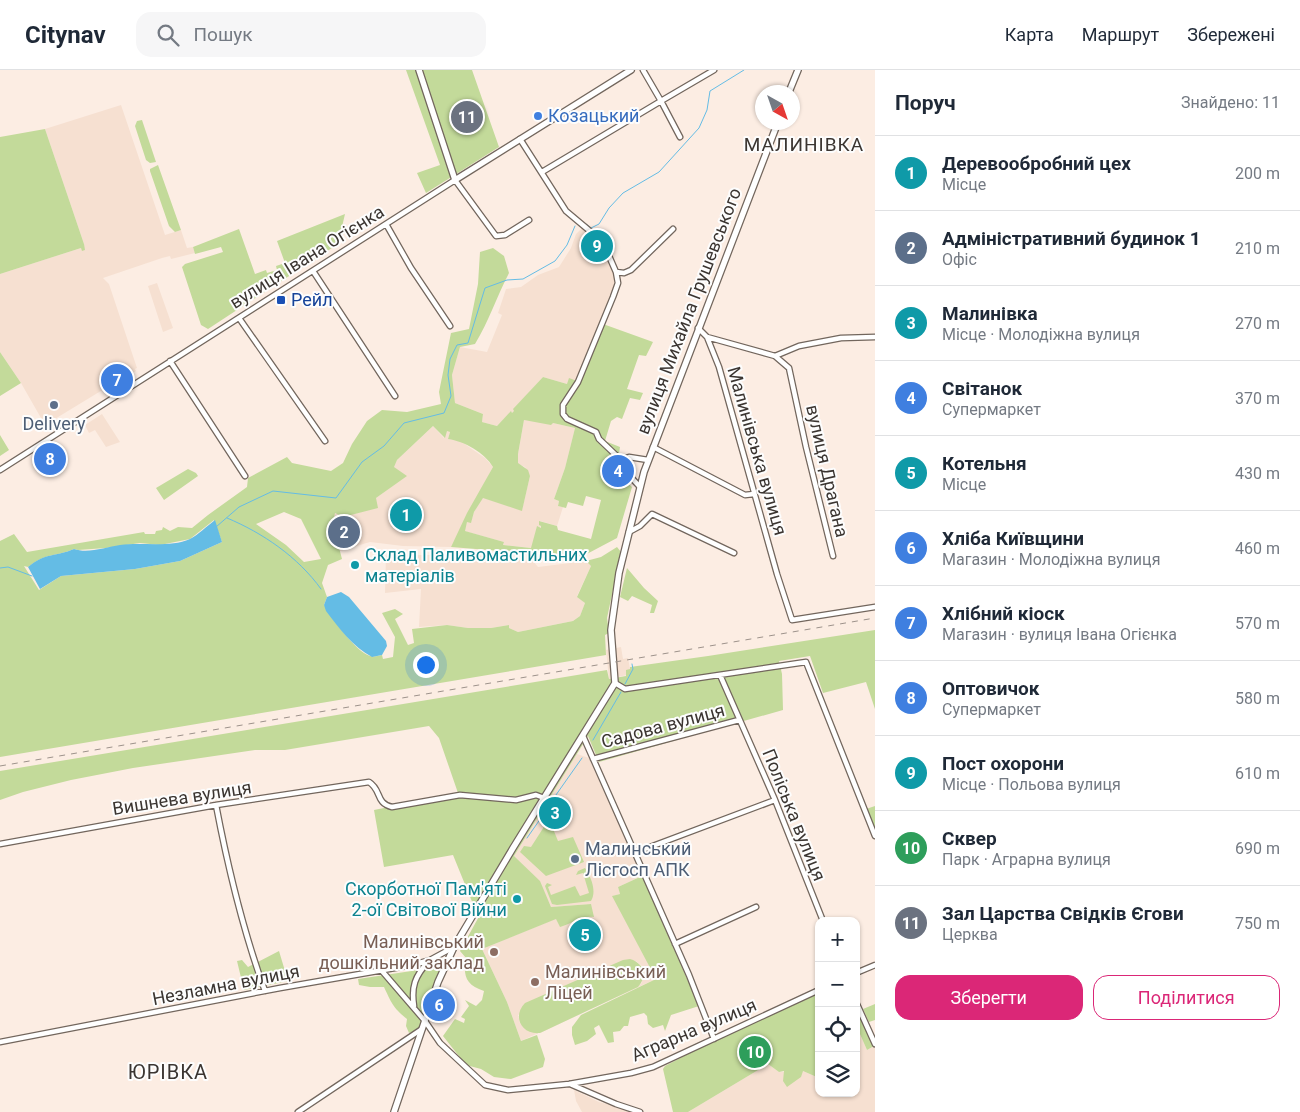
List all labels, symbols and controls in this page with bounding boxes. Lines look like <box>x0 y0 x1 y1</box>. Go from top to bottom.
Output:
search box <box>136 12 486 57</box>
text: Citynav <box>25 21 106 49</box>
icon: search <box>154 21 182 49</box>
text: Пошук <box>194 23 253 46</box>
text: Карта <box>1005 24 1054 45</box>
text: Маршрут <box>1082 24 1159 45</box>
text: Збережені <box>1187 24 1275 45</box>
north arrow <box>755 85 800 130</box>
text: Поруч <box>895 91 956 115</box>
text: Знайдено: 11 <box>1181 93 1280 112</box>
pin: 11 <box>451 98 483 136</box>
place label: Козацький <box>548 105 639 126</box>
marker: Козацький <box>532 110 544 122</box>
district label: МАЛИНІВКА <box>744 133 864 156</box>
text: Деревообробний цех <box>942 152 1131 175</box>
text: 1 <box>906 164 916 183</box>
text: 200 m <box>1235 164 1280 183</box>
text: Місце <box>942 175 986 194</box>
street label: вулиця Михайла Грушевського <box>632 185 745 437</box>
street label: вулиця Івана Огієнка <box>226 201 388 313</box>
pin: 9 <box>581 227 613 265</box>
text: Адміністративний будинок 1 <box>942 227 1201 250</box>
text: 2 <box>906 239 916 258</box>
text: 210 m <box>1235 239 1280 258</box>
text: Офіс <box>942 250 977 269</box>
place label: Рейл <box>291 289 333 310</box>
marker: Рейл <box>275 294 287 306</box>
text: Малинівка <box>942 302 1038 325</box>
text: 3 <box>906 314 916 333</box>
text: 270 m <box>1235 314 1280 333</box>
text: Місце · Молодіжна вулиця <box>942 325 1140 344</box>
pin: 7 <box>101 361 133 399</box>
street label: Малинівська вулиця <box>723 364 792 538</box>
text: Світанок <box>942 377 1022 400</box>
text: 4 <box>906 389 916 408</box>
text: 370 m <box>1235 389 1280 408</box>
marker: Delivery <box>48 399 60 411</box>
text: Супермаркет <box>942 400 1041 419</box>
street label: вулиця Драгана <box>802 403 853 539</box>
place label: Delivery <box>22 413 86 434</box>
pin: 8 <box>34 440 66 478</box>
pin: 4 <box>602 452 634 490</box>
text: Котельня <box>942 452 1027 475</box>
text: 5 <box>906 464 916 483</box>
text: 430 m <box>1235 464 1280 483</box>
text: Місце <box>942 475 986 494</box>
pin: 1 <box>390 496 422 534</box>
pin: 2 <box>328 513 360 551</box>
text: Хліба Київщини <box>942 527 1084 550</box>
text: 6 <box>906 539 916 558</box>
text: 460 m <box>1235 539 1280 558</box>
place label: Склад Паливомастильних матеріалів <box>365 544 588 586</box>
text: Магазин · Молодіжна вулиця <box>942 550 1160 569</box>
marker: Склад Паливомастильних матеріалів <box>349 559 361 571</box>
text: Хлібний кіоск <box>942 602 1065 625</box>
text: 7 <box>906 614 916 633</box>
text: 570 m <box>1235 614 1280 633</box>
text: Магазин · вулиця Івана Огієнка <box>942 625 1177 644</box>
your location <box>413 652 439 678</box>
text: Оптовичок <box>942 677 1039 700</box>
text: 8 <box>906 689 916 708</box>
text: 580 m <box>1235 689 1280 708</box>
street label: Садова вулиця <box>599 699 727 752</box>
text: Супермаркет <box>942 700 1041 719</box>
street label: Поліська вулиця <box>758 746 831 884</box>
text: Пост охорони <box>942 752 1064 775</box>
text: 9 <box>906 764 916 783</box>
text: 610 m <box>1235 764 1280 783</box>
text: Місце · Польова вулиця <box>942 775 1121 794</box>
street label: Вишнева вулиця <box>111 776 253 819</box>
pin: 3 <box>539 794 571 832</box>
text: Сквер <box>942 827 997 850</box>
place label: Малинський Лісгосп АПК <box>585 838 691 880</box>
text: 10 <box>902 839 920 858</box>
text: 690 m <box>1235 839 1280 858</box>
text: Парк · Аграрна вулиця <box>942 850 1111 869</box>
marker: Малинський Лісгосп АПК <box>569 853 581 865</box>
place label: Скорботної Пам'яті 2-ої Світової Війни <box>345 878 507 920</box>
marker: Скорботної Пам'яті 2-ої Світової Війни <box>511 893 523 905</box>
text: Зал Царства Свідків Єгови <box>942 902 1184 925</box>
text: 11 <box>902 914 920 933</box>
text: 750 m <box>1235 914 1280 933</box>
pin: 5 <box>569 916 601 954</box>
map controls <box>815 917 860 1097</box>
button: + <box>815 917 860 962</box>
text: Церква <box>942 925 998 944</box>
place label: Малинівський дошкільний заклад <box>319 931 484 973</box>
marker: Малинівський дошкільний заклад <box>488 946 500 958</box>
street label: Незламна вулиця <box>151 960 301 1009</box>
place label: Малинівський Ліцей <box>545 961 666 1003</box>
button: − <box>815 962 860 1007</box>
button: Зберегти <box>895 975 1083 1020</box>
button: Поділитися <box>1093 975 1280 1020</box>
marker: Малинівський Ліцей <box>529 976 541 988</box>
pin: 6 <box>423 986 455 1024</box>
street label: Аграрна вулиця <box>628 994 759 1065</box>
button: locate <box>815 1007 860 1052</box>
pin: 10 <box>739 1033 771 1071</box>
button: layers <box>815 1052 860 1097</box>
district label: ЮРІВКА <box>128 1060 208 1084</box>

